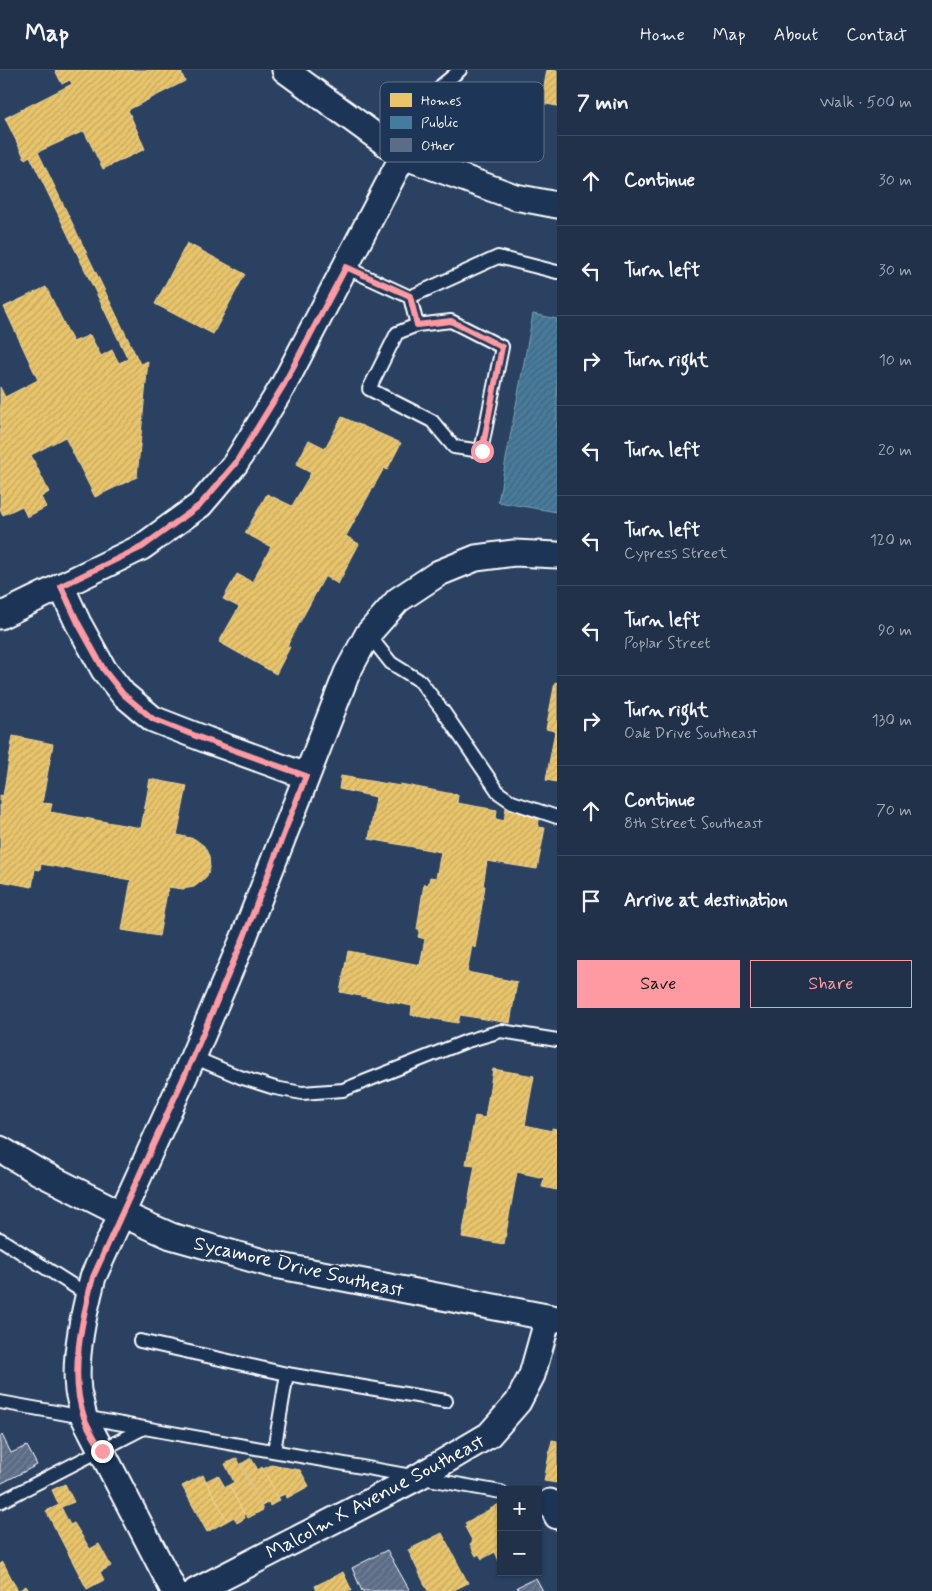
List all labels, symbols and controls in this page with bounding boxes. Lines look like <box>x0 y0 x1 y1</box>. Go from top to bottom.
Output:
text: Map <box>25 19 69 50</box>
text: Home <box>640 23 685 47</box>
text: Map <box>713 23 746 47</box>
text: About <box>774 23 818 47</box>
text: Contact <box>846 23 907 47</box>
legend <box>380 82 544 162</box>
text: 7 min <box>577 89 629 117</box>
text: Homes <box>421 92 462 110</box>
text: Walk · 500 m <box>820 92 912 113</box>
text: Public <box>421 114 458 132</box>
text: Other <box>421 137 455 155</box>
icon: ahead <box>577 167 605 195</box>
text: Continue <box>624 168 695 193</box>
text: 30 m <box>879 170 912 191</box>
icon: left <box>577 257 605 285</box>
text: Turn left <box>624 258 700 283</box>
text: 30 m <box>879 260 912 281</box>
icon: right <box>577 347 605 375</box>
text: Turn right <box>624 348 708 373</box>
text: 10 m <box>879 350 912 371</box>
icon: left <box>577 437 605 465</box>
text: Turn left <box>624 438 700 463</box>
route start <box>471 440 494 463</box>
text: 20 m <box>878 440 912 461</box>
text: Turn left <box>624 518 700 543</box>
icon: left <box>577 527 605 555</box>
text: 120 m <box>870 530 912 551</box>
text: Cypress Street <box>624 543 728 564</box>
text: Turn left <box>624 608 700 633</box>
icon: left <box>577 617 605 645</box>
text: 90 m <box>878 620 912 641</box>
text: Poplar Street <box>624 633 710 654</box>
text: Turn right <box>624 698 708 723</box>
icon: right <box>577 707 605 735</box>
text: 130 m <box>871 710 912 731</box>
text: Oak Drive Southeast <box>624 723 757 744</box>
text: Continue <box>624 788 695 813</box>
icon: ahead <box>577 797 605 825</box>
text: 70 m <box>876 800 912 821</box>
text: 8th Street Southeast <box>624 813 763 834</box>
icon: arrive <box>577 887 605 915</box>
text: Arrive at destination <box>624 888 788 913</box>
button: Save <box>577 960 740 1008</box>
button: Share <box>750 960 912 1008</box>
street label: Sycamore Drive Southeast <box>191 1230 406 1305</box>
street label: Malcolm X Avenue Southeast <box>262 1428 490 1567</box>
route end <box>91 1440 114 1463</box>
map controls <box>497 1486 542 1576</box>
button: + <box>497 1486 542 1531</box>
button: − <box>497 1531 542 1576</box>

